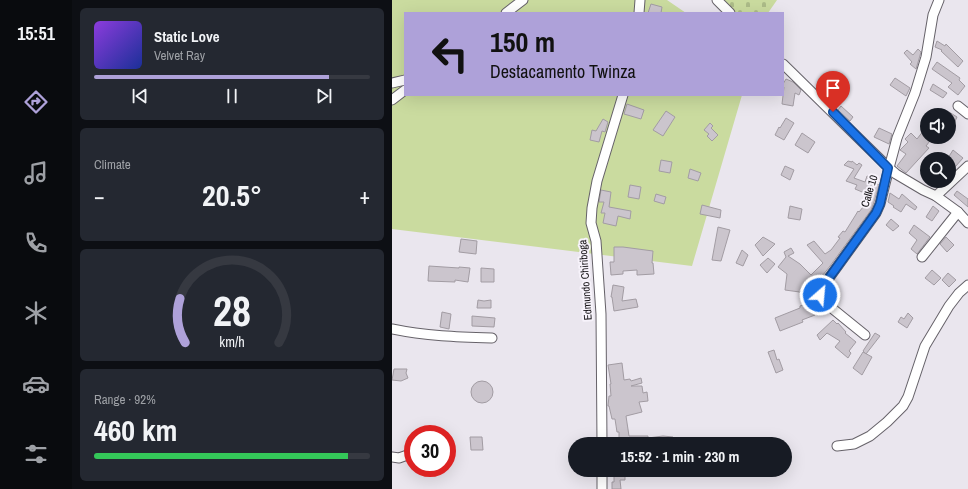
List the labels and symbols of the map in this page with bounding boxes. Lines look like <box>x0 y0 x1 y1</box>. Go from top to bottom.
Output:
pin <box>816 71 850 112</box>
street label: Calle 10 <box>857 173 881 209</box>
street label: Edmundo Chiriboga <box>575 239 595 321</box>
position arrow <box>799 274 841 316</box>
speed limit sign: 30 <box>404 425 456 477</box>

